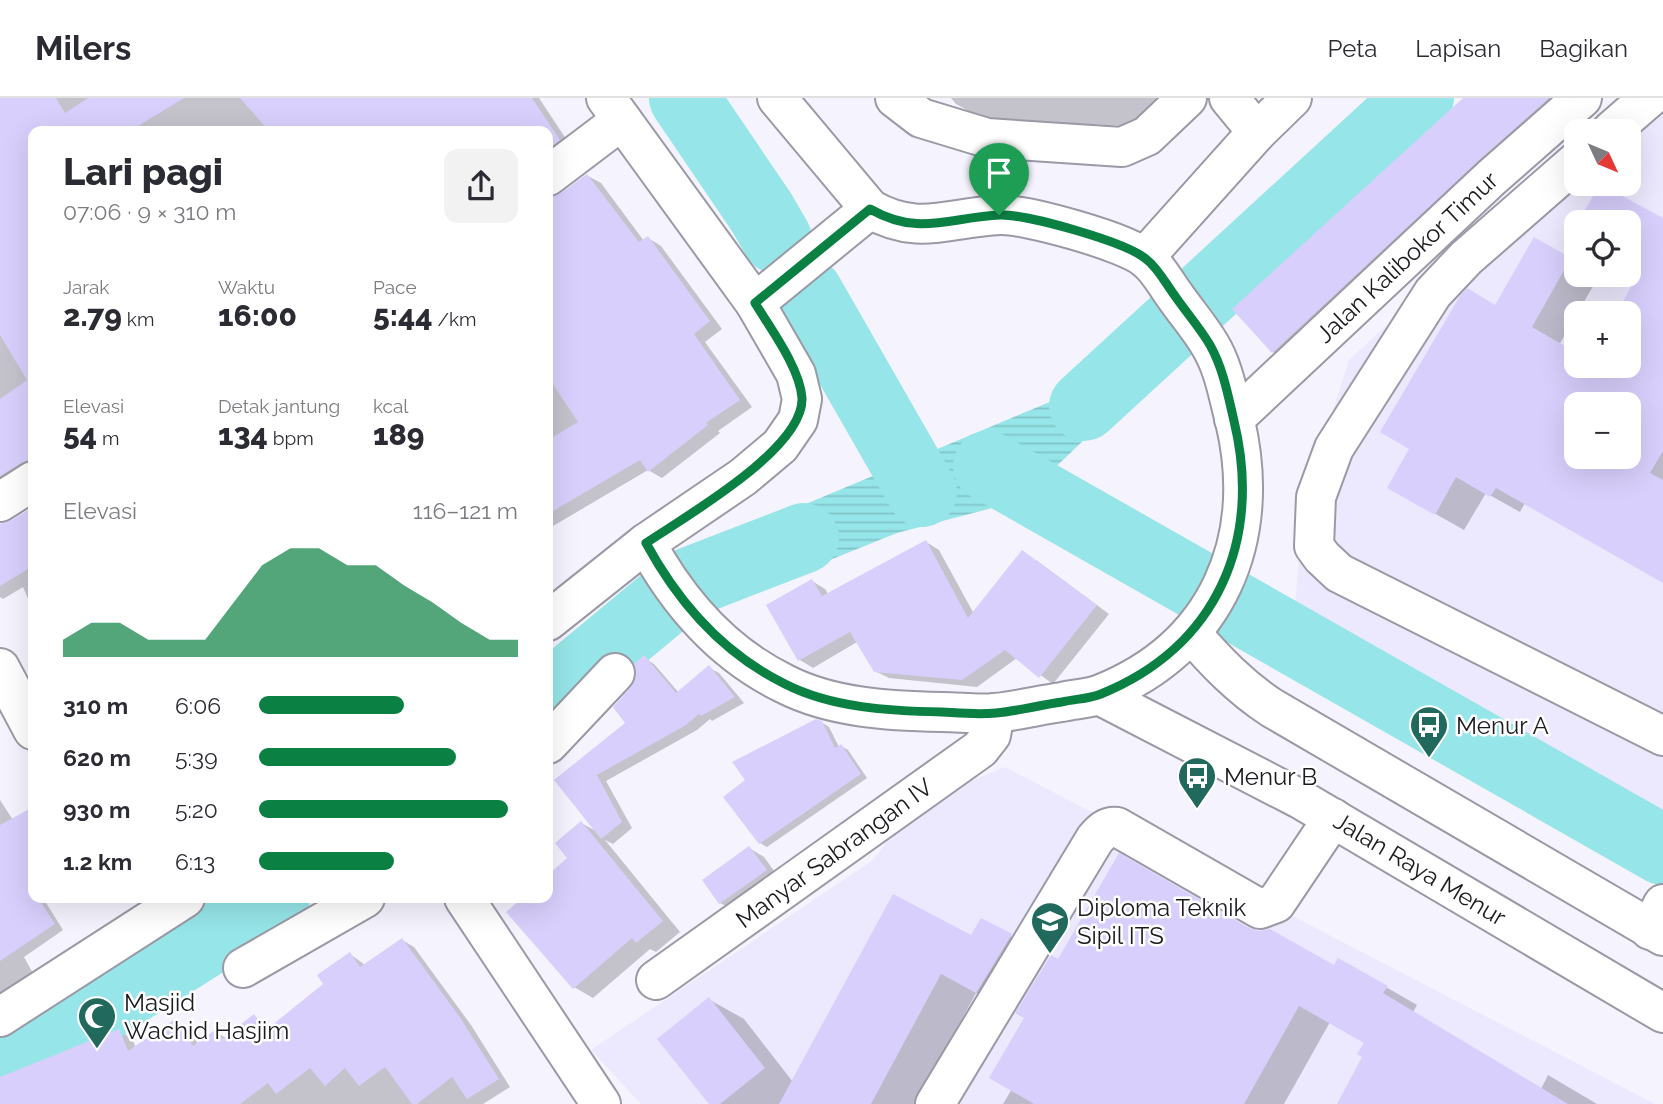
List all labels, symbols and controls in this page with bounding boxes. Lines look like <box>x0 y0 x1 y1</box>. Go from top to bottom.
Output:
text: Milers <box>35 29 131 68</box>
text: Peta <box>1328 34 1377 63</box>
text: Lapisan <box>1415 34 1501 63</box>
text: Bagikan <box>1539 34 1628 63</box>
north arrow <box>1564 119 1642 196</box>
map controls <box>1564 119 1641 469</box>
pin <box>969 143 1029 215</box>
text: Lari pagi <box>63 149 223 194</box>
button: share <box>444 149 518 223</box>
icon: arrive <box>980 154 1018 192</box>
street label: Jalan Kalibokor Timur <box>1310 165 1504 349</box>
text: 07:06 · 9 × 310 m <box>63 198 236 225</box>
button: locate <box>1564 210 1641 287</box>
text: Jarak <box>63 276 109 298</box>
text: Waktu <box>218 276 275 298</box>
text: Pace <box>373 276 417 298</box>
text: 2.79 <box>63 298 122 333</box>
text: 16:00 <box>218 298 297 333</box>
text: 5:44 <box>373 298 433 333</box>
button: + <box>1564 301 1641 378</box>
text: km <box>122 308 154 330</box>
text: /km <box>433 308 477 330</box>
button: − <box>1564 392 1641 469</box>
text: Elevasi <box>63 395 124 417</box>
text: Detak jantung <box>218 395 340 417</box>
text: kcal <box>373 395 409 417</box>
text: 54 <box>63 417 97 452</box>
text: 134 <box>218 417 268 452</box>
text: 189 <box>373 417 424 452</box>
text: m <box>97 427 119 449</box>
text: bpm <box>268 427 314 449</box>
text: Elevasi <box>63 497 137 524</box>
text: 116–121 m <box>413 497 518 524</box>
text: 310 m <box>63 692 128 719</box>
text: 6:06 <box>175 692 221 719</box>
bus stop icon: Menur A <box>1408 704 1450 759</box>
place label: Menur A <box>1456 711 1549 740</box>
text: 620 m <box>63 744 131 771</box>
text: 5:39 <box>175 744 218 771</box>
bus stop icon: Menur B <box>1176 755 1218 810</box>
place label: Menur B <box>1224 762 1317 791</box>
street label: Manyar Sabrangan IV <box>730 772 938 934</box>
text: 930 m <box>63 796 130 823</box>
text: 5:20 <box>175 796 218 823</box>
street label: Jalan Raya Menur <box>1329 806 1512 932</box>
text: 1.2 km <box>63 848 132 875</box>
text: 6:13 <box>175 848 215 875</box>
place label: Diploma Teknik Sipil ITS <box>1077 893 1247 950</box>
school or university icon: Diploma Teknik Sipil ITS <box>1029 900 1071 955</box>
place label: Masjid Wachid Hasjim <box>124 988 289 1045</box>
mosque icon: Masjid Wachid Hasjim <box>76 995 118 1050</box>

